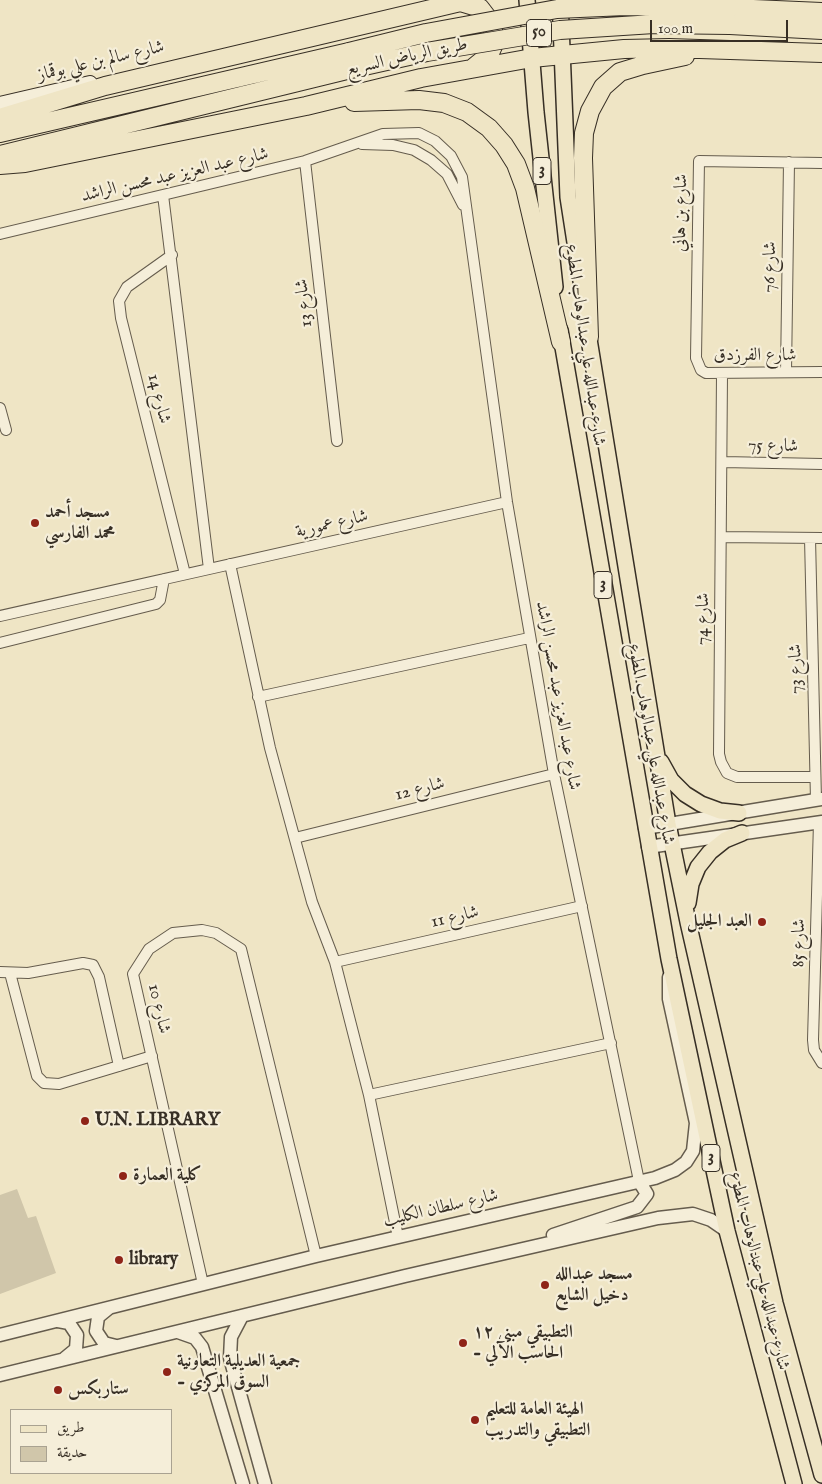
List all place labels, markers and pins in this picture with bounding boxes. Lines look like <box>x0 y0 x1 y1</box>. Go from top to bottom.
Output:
place label: مسجد أحمد محمد الفارسي <box>45 502 115 544</box>
marker: مسجد أحمد محمد الفارسي <box>29 517 41 529</box>
place label: العبد الجليل <box>687 911 752 933</box>
marker: العبد الجليل <box>756 916 768 928</box>
place label: U.N. LIBRARY <box>95 1110 220 1132</box>
marker: U.N. LIBRARY <box>79 1115 91 1127</box>
place label: كلية العمارة <box>133 1165 202 1187</box>
marker: كلية العمارة <box>117 1170 129 1182</box>
place label: library <box>129 1249 178 1271</box>
marker: library <box>113 1254 125 1266</box>
place label: مسجد عبدالله دخيل الشايع <box>555 1264 633 1306</box>
marker: مسجد عبدالله دخيل الشايع <box>539 1279 551 1291</box>
place label: التطبيقي مبنى ١٢ - الحاسب الآلي <box>473 1322 573 1365</box>
marker: التطبيقي مبنى ١٢ - الحاسب الآلي <box>457 1337 469 1349</box>
place label: جمعية العديلية التعاونية - السوق المركزي <box>177 1351 300 1394</box>
marker: جمعية العديلية التعاونية - السوق المركزي <box>161 1366 173 1378</box>
place label: ستاربكس <box>68 1379 129 1401</box>
marker: ستاربكس <box>52 1384 64 1396</box>
place label: الهيئة العامة للتعليم التطبيقي والتدريب <box>485 1399 590 1442</box>
marker: الهيئة العامة للتعليم التطبيقي والتدريب <box>469 1414 481 1426</box>

